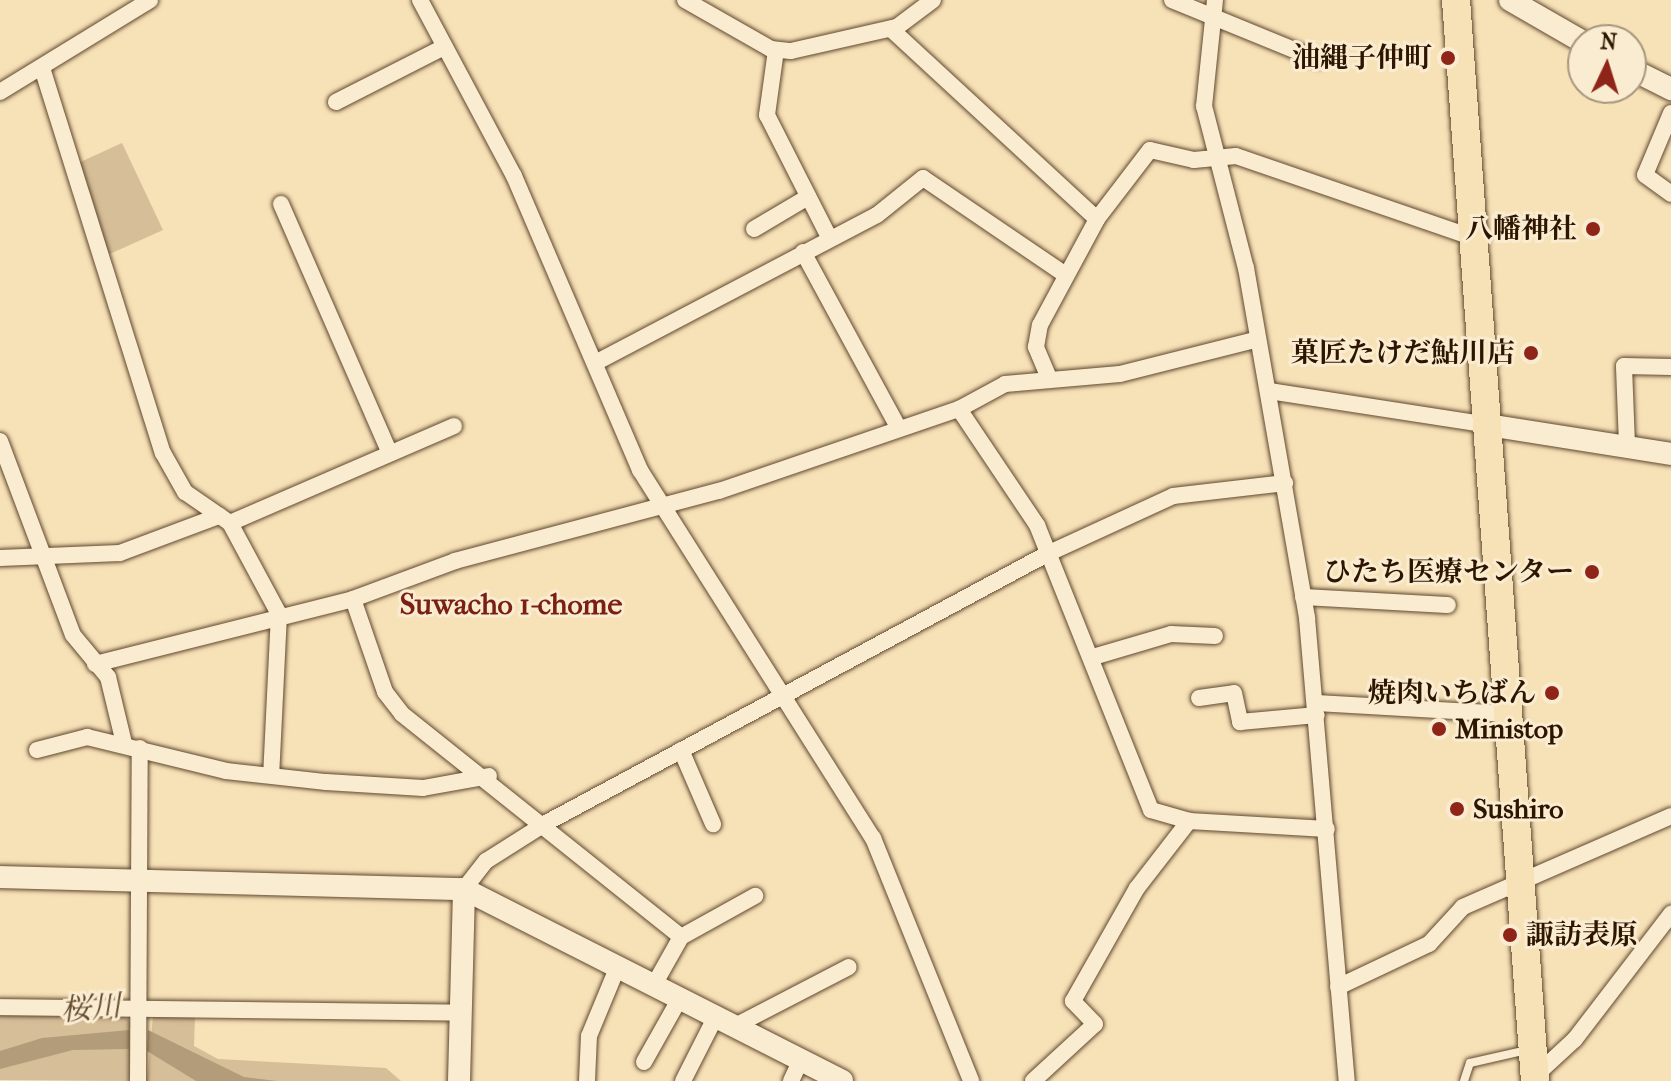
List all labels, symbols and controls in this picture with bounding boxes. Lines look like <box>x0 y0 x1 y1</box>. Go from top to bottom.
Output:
north arrow <box>1567 24 1647 104</box>
text: N <box>1599 29 1618 56</box>
place label: 油縄子仲町 <box>1292 41 1432 75</box>
marker: 油縄子仲町 <box>1439 49 1457 67</box>
place label: 八幡神社 <box>1465 212 1577 246</box>
marker: 八幡神社 <box>1584 220 1602 238</box>
place label: 菓匠たけだ鮎川店 <box>1291 336 1515 370</box>
marker: 菓匠たけだ鮎川店 <box>1522 344 1540 362</box>
place label: ひたち医療センター <box>1322 555 1574 589</box>
marker: ひたち医療センター <box>1581 561 1603 583</box>
district label: Suwacho 1-chome <box>400 587 622 623</box>
place label: 焼肉いちばん <box>1368 676 1536 710</box>
marker: 焼肉いちばん <box>1543 684 1561 702</box>
place label: Ministop <box>1455 712 1563 746</box>
marker: Ministop <box>1430 720 1448 738</box>
place label: Sushiro <box>1473 792 1563 826</box>
marker: Sushiro <box>1448 800 1466 818</box>
place label: 諏訪表原 <box>1526 918 1638 952</box>
marker: 諏訪表原 <box>1501 926 1519 944</box>
water label: 桜川 <box>60 988 122 1030</box>

